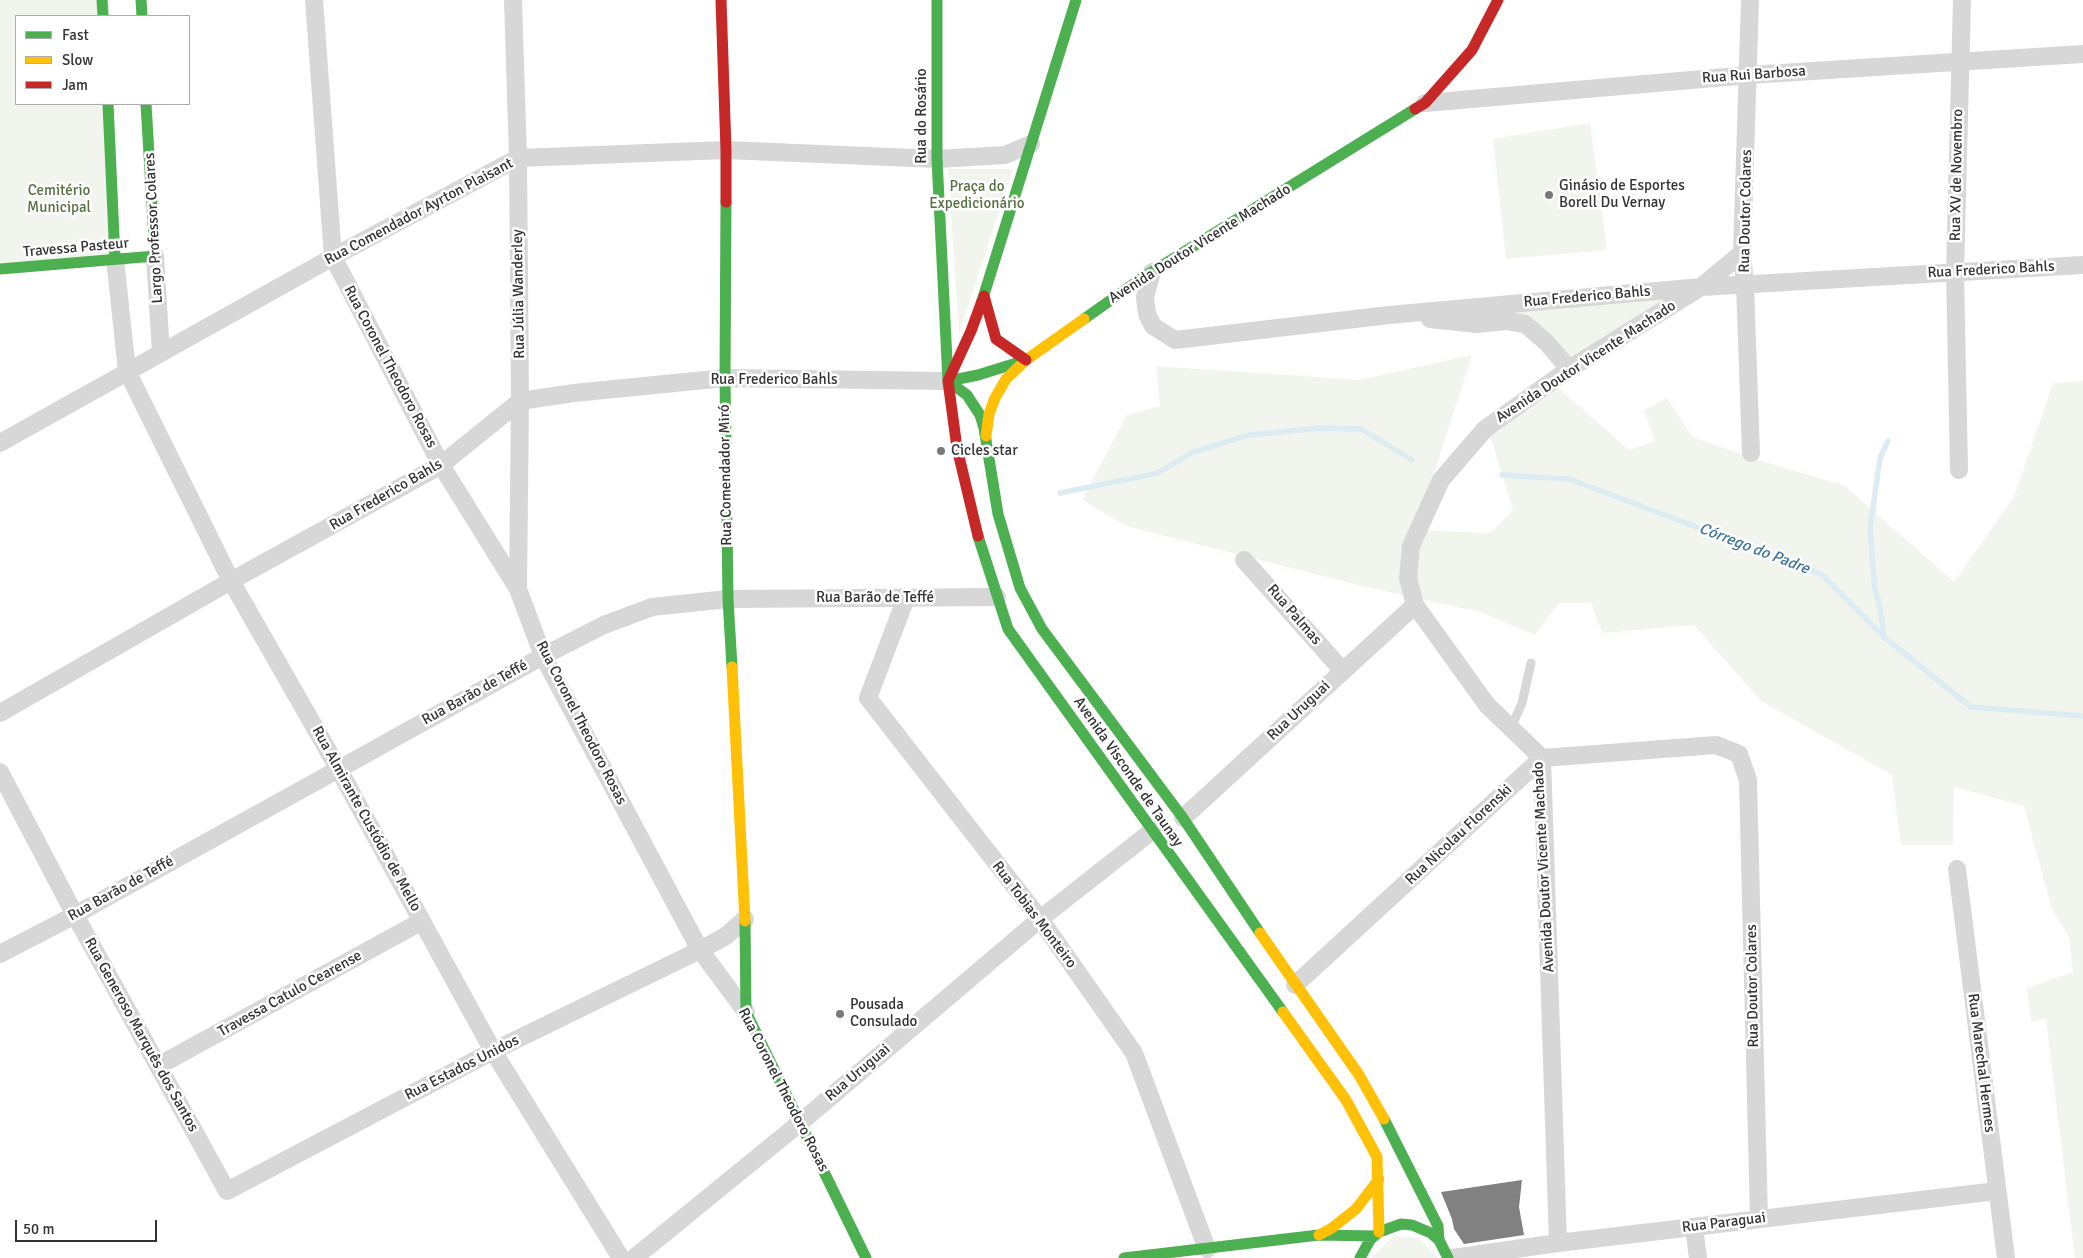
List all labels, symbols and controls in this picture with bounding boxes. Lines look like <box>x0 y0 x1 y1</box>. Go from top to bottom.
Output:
legend <box>15 15 190 105</box>
text: Fast <box>62 26 89 44</box>
text: Slow <box>62 51 93 69</box>
street label: Rua Rui Barbosa <box>1701 62 1807 88</box>
street label: Rua do Rosário <box>913 68 931 164</box>
text: Jam <box>62 76 88 94</box>
street label: Rua XV de Novembro <box>1947 109 1967 241</box>
street label: Rua Doutor Colares <box>1736 149 1756 273</box>
street label: Largo Professor Colares <box>141 152 167 304</box>
street label: Rua Comendador Ayrton Plaisant <box>322 155 516 269</box>
place label: Ginásio de Esportes Borell Du Vernay <box>1559 177 1685 212</box>
park label: Praça do Expedicionário <box>929 178 1025 213</box>
street label: Avenida Doutor Vicente Machado <box>1106 180 1294 308</box>
park label: Cemitério Municipal <box>27 182 91 217</box>
marker: Ginásio de Esportes Borell Du Vernay <box>1543 189 1555 201</box>
street label: Rua Júlia Wanderley <box>509 229 529 359</box>
street label: Travessa Pasteur <box>22 234 130 262</box>
street label: Rua Frederico Bahls <box>1927 258 2055 282</box>
street label: Rua Frederico Bahls <box>1523 282 1651 312</box>
street label: Rua Coronel Theodoro Rosas <box>340 283 440 451</box>
street label: Avenida Doutor Vicente Machado <box>1493 297 1679 427</box>
street label: Rua Frederico Bahls <box>710 371 838 389</box>
street label: Rua Comendador Miró <box>716 404 736 546</box>
place label: Cicles star <box>951 442 1018 460</box>
marker: Cicles star <box>935 445 947 457</box>
street label: Rua Frederico Bahls <box>326 455 446 535</box>
water label: Córrego do Padre <box>1696 519 1812 579</box>
street label: Rua Palmas <box>1263 581 1325 649</box>
street label: Rua Barão de Teffé <box>816 589 934 607</box>
street label: Rua Coronel Theodoro Rosas <box>532 638 630 808</box>
street label: Rua Barão de Teffé <box>419 657 531 729</box>
street label: Rua Uruguai <box>1264 677 1334 745</box>
street label: Avenida Visconde de Taunay <box>1069 694 1187 850</box>
street label: Rua Almirante Custódio de Mello <box>308 723 424 915</box>
street label: Avenida Doutor Vicente Machado <box>1529 761 1559 973</box>
street label: Rua Nicolau Florenski <box>1402 781 1516 889</box>
street label: Rua Barão de Teffé <box>65 853 177 925</box>
street label: Rua Tobias Monteiro <box>988 858 1080 972</box>
street label: Rua Doutor Colares <box>1743 924 1763 1048</box>
street label: Rua Generoso Marquês dos Santos <box>80 935 202 1135</box>
street label: Travessa Catulo Cearense <box>215 947 365 1041</box>
street label: Rua Marechal Hermes <box>1964 992 1998 1134</box>
place label: Pousada Consulado <box>850 996 917 1031</box>
street label: Rua Coronel Theodoro Rosas <box>734 1005 832 1175</box>
marker: Pousada Consulado <box>834 1008 846 1020</box>
street label: Rua Estados Unidos <box>402 1031 522 1105</box>
street label: Rua Uruguai <box>822 1041 894 1105</box>
street label: Rua Paraguai <box>1681 1209 1767 1237</box>
scale bar <box>18 1210 160 1242</box>
text: 50 m <box>23 1220 54 1238</box>

